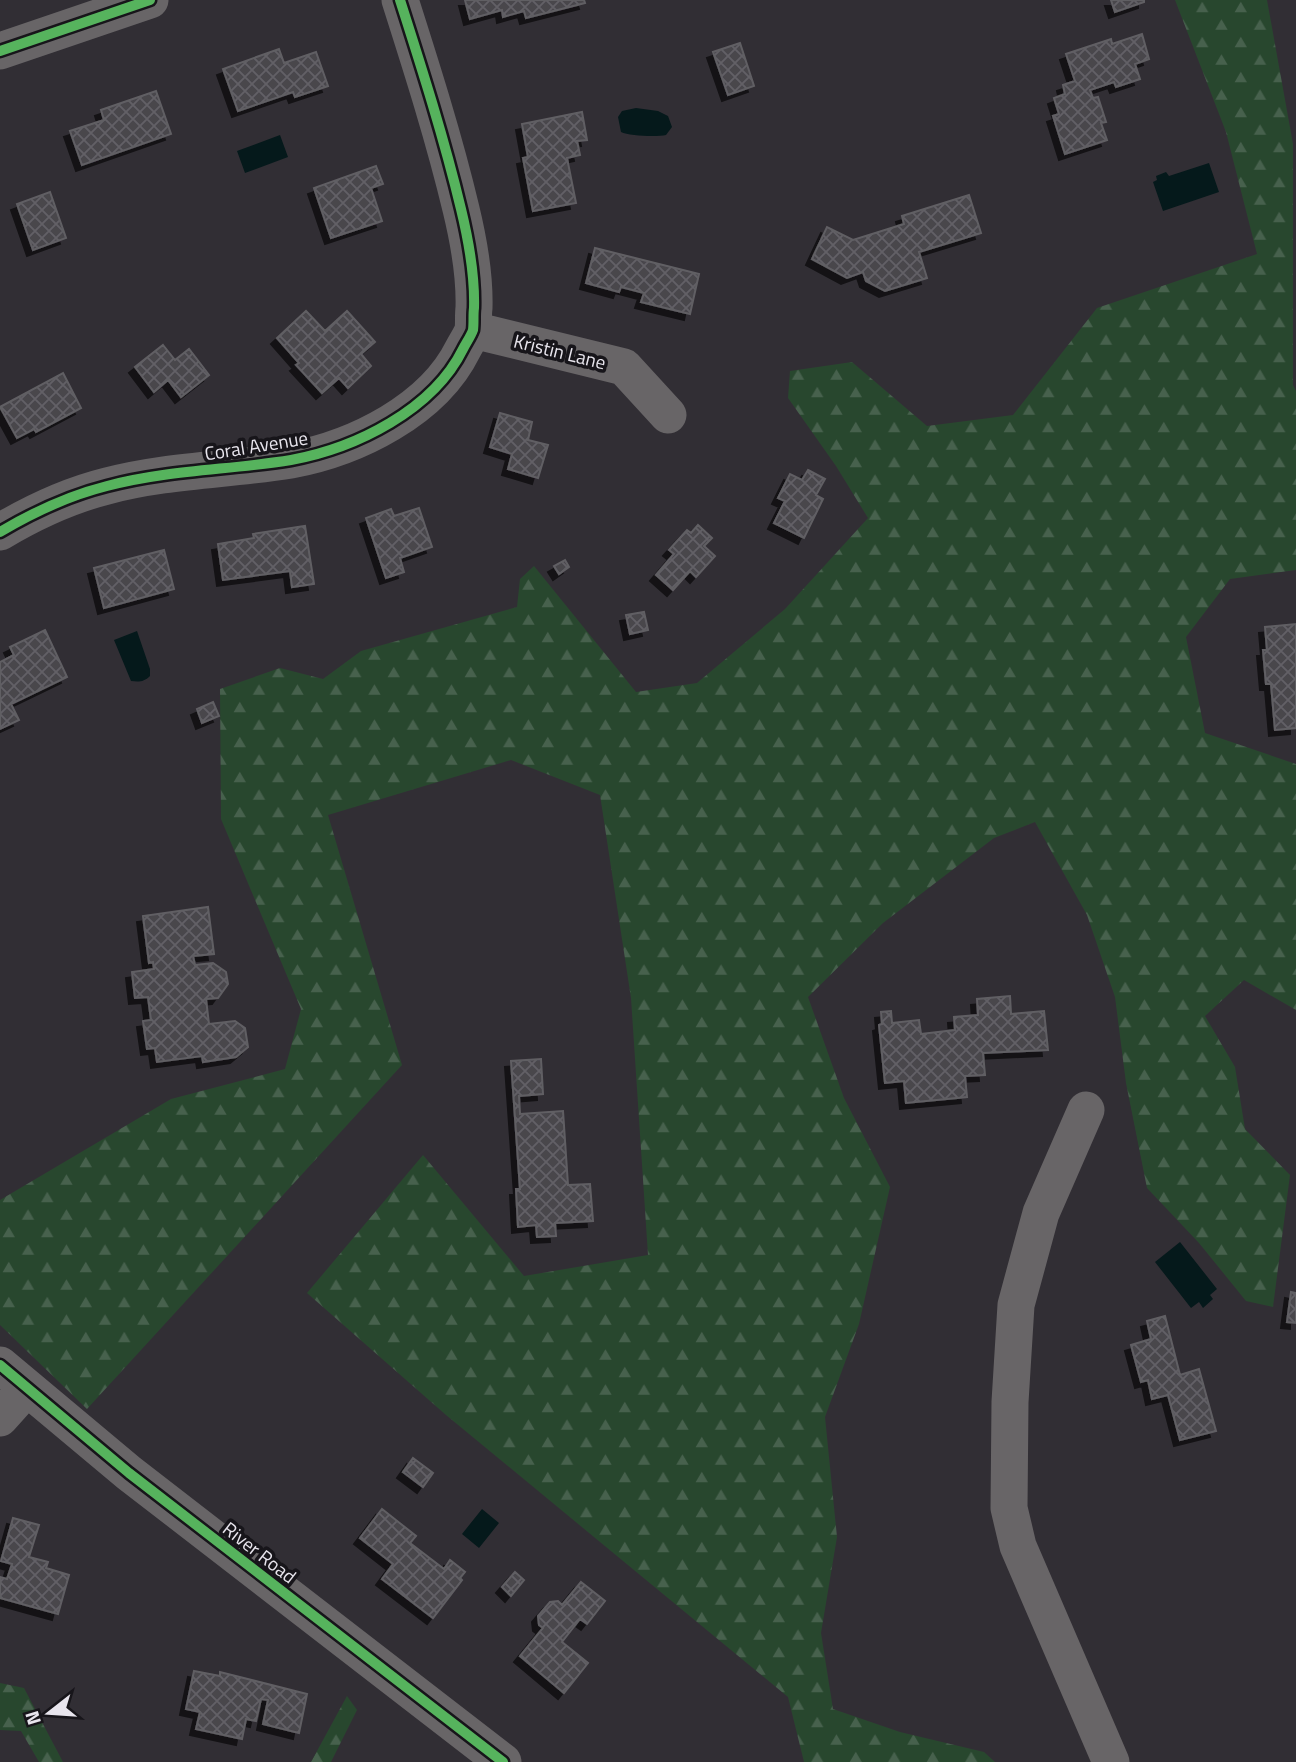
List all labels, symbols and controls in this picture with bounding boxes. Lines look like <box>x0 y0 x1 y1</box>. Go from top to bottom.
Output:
street label: Kristin Lane <box>511 326 609 376</box>
street label: Coral Avenue <box>202 423 310 467</box>
street label: River Road <box>217 1514 303 1590</box>
north arrow <box>14 1678 84 1748</box>
text: N <box>16 1708 48 1729</box>

